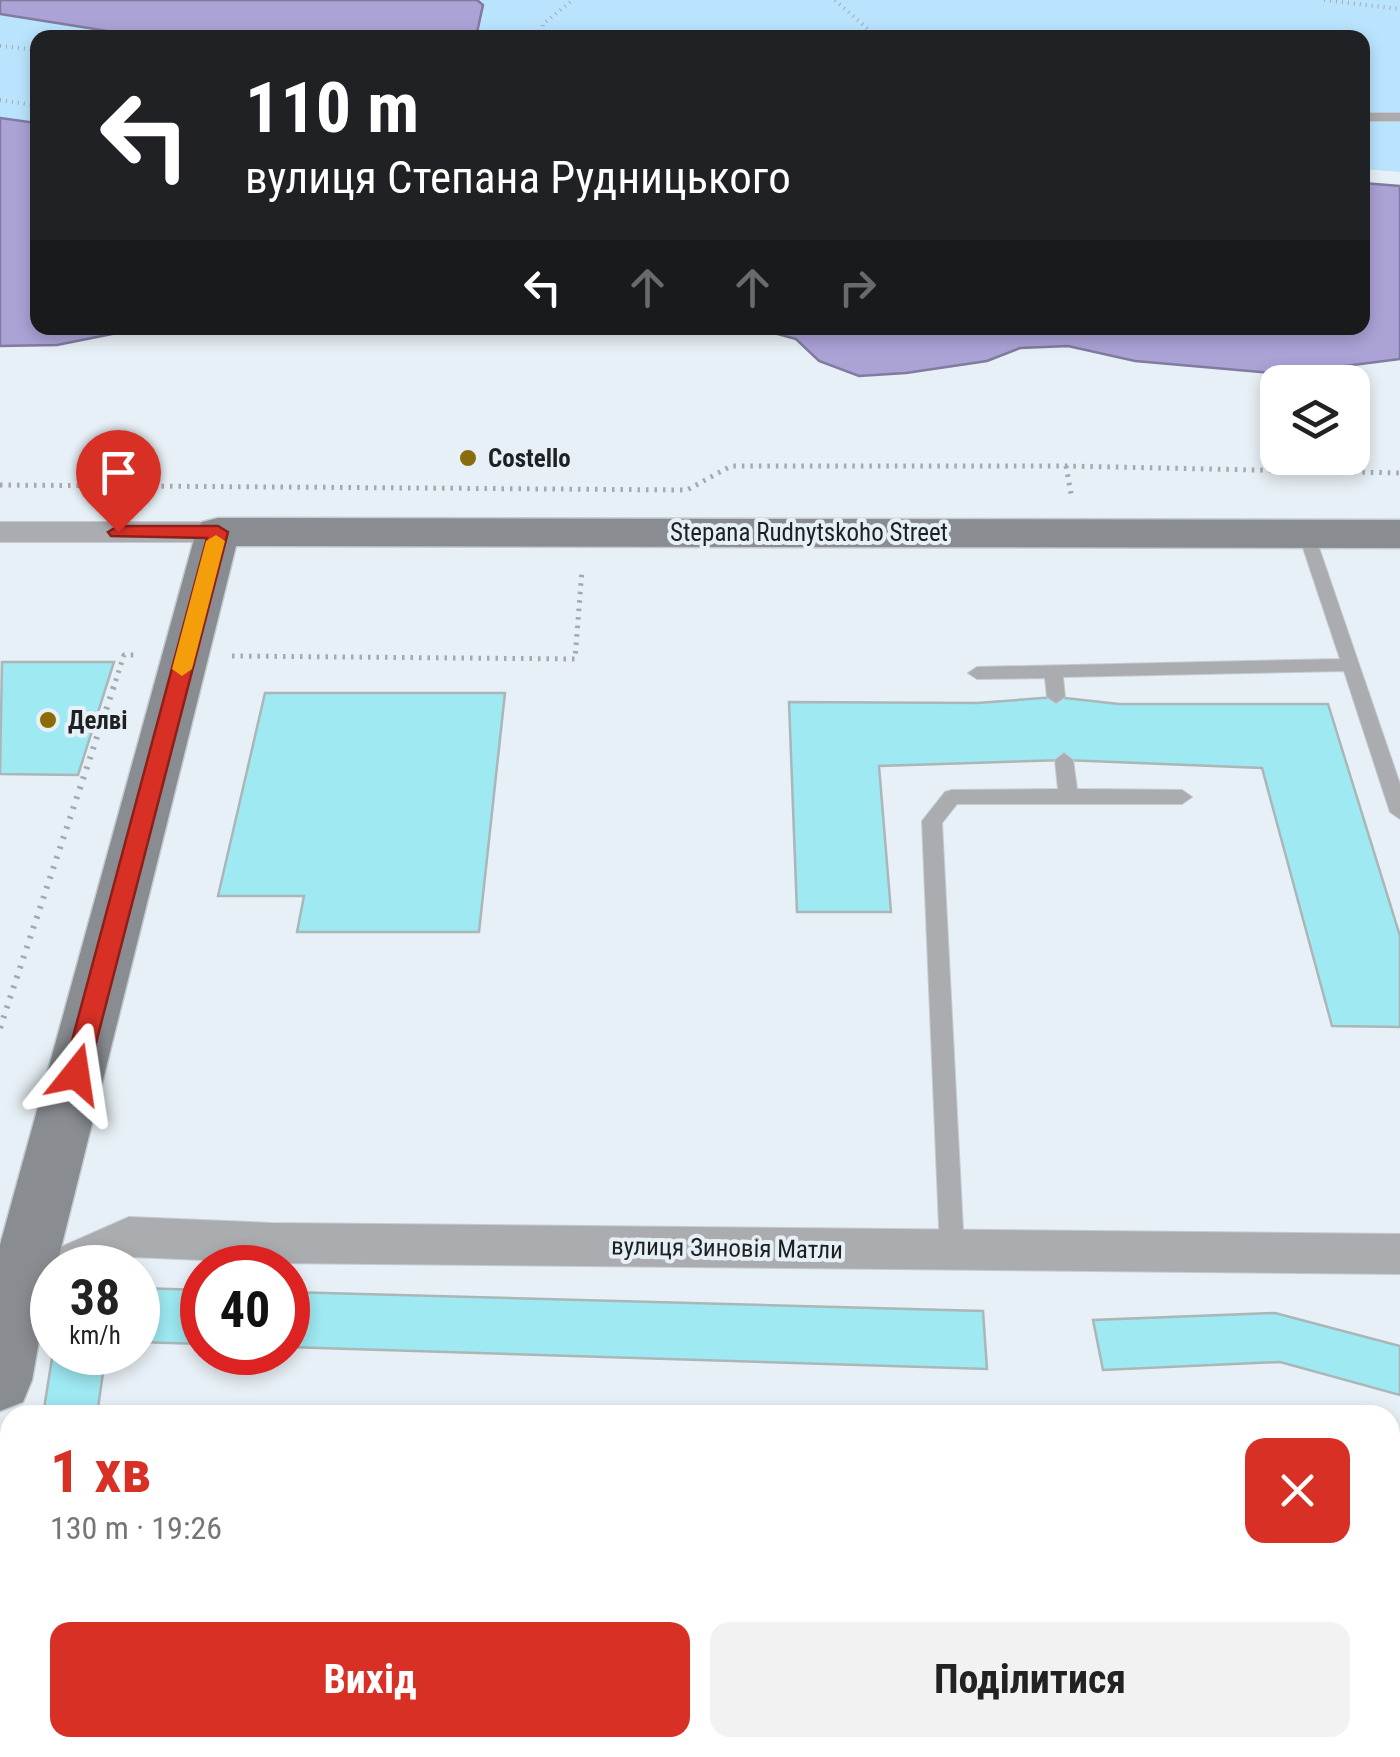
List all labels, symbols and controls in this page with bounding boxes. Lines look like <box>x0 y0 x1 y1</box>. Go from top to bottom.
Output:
text: 110 m <box>245 67 419 149</box>
icon: left <box>80 70 210 200</box>
text: вулиця Степана Рудницького <box>245 151 791 204</box>
icon: left <box>515 260 570 315</box>
icon: ahead <box>620 260 675 315</box>
icon: ahead <box>725 260 780 315</box>
icon: right <box>830 260 885 315</box>
map controls <box>1260 365 1370 475</box>
button: layers <box>1260 365 1370 475</box>
pin <box>76 430 161 533</box>
place label: Costello <box>488 444 571 473</box>
icon: arrive <box>91 445 146 500</box>
marker: Costello <box>457 447 479 469</box>
street label: Stepana Rudnytskoho Street <box>670 518 948 547</box>
place label: Делві <box>68 706 128 735</box>
marker: Делві <box>37 709 59 731</box>
position arrow <box>24 1022 128 1126</box>
street label: вулиця Зиновія Матли <box>611 1231 843 1265</box>
speed limit sign: 40 <box>180 1245 310 1375</box>
text: 38 <box>70 1269 120 1327</box>
text: km/h <box>69 1321 121 1350</box>
text: 1 хв <box>50 1436 151 1507</box>
button: close <box>1245 1438 1350 1543</box>
text: 130 m · 19:26 <box>50 1509 222 1547</box>
button: Вихід <box>50 1622 690 1737</box>
button: Поділитися <box>710 1622 1350 1737</box>

